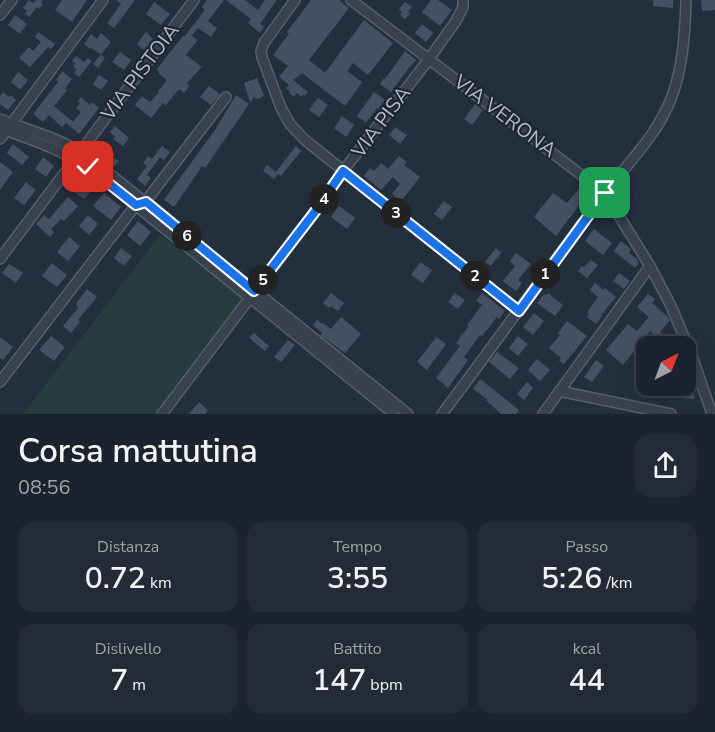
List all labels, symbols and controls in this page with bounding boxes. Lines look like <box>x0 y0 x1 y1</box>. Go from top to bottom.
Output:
street label: VIA PISTOIA <box>94 18 186 127</box>
street label: VIA VERONA <box>447 68 562 164</box>
street label: VIA PISA <box>345 80 417 164</box>
pin <box>62 141 113 192</box>
icon: check <box>71 150 104 183</box>
pin <box>579 167 630 218</box>
icon: arrive <box>588 176 621 209</box>
pin: 4 <box>309 184 339 214</box>
text: 4 <box>319 188 329 210</box>
pin: 3 <box>381 198 411 228</box>
text: 3 <box>391 202 401 224</box>
pin: 6 <box>172 221 202 251</box>
text: 6 <box>182 225 192 247</box>
pin: 1 <box>530 259 560 289</box>
pin: 2 <box>460 261 490 291</box>
text: 1 <box>540 263 550 285</box>
pin: 5 <box>248 265 278 295</box>
text: 2 <box>470 265 480 287</box>
text: 5 <box>258 269 268 291</box>
north arrow <box>636 336 696 396</box>
map controls <box>636 336 696 396</box>
text: Corsa mattutina <box>18 429 258 474</box>
button: share <box>634 434 697 497</box>
text: 08:56 <box>18 474 71 501</box>
text: Distanza <box>97 536 159 558</box>
text: Tempo <box>333 536 382 558</box>
text: Passo <box>566 536 608 558</box>
text: 0.72 <box>85 558 146 599</box>
text: 3:55 <box>327 558 388 599</box>
text: 5:26 <box>541 558 602 599</box>
text: km <box>146 572 172 594</box>
text: /km <box>602 572 633 594</box>
text: Dislivello <box>95 638 161 660</box>
text: Battito <box>333 638 382 660</box>
text: kcal <box>573 638 601 660</box>
text: 7 <box>110 660 128 701</box>
text: 147 <box>312 660 366 701</box>
text: 44 <box>569 660 605 701</box>
text: m <box>128 674 146 696</box>
text: bpm <box>366 674 403 696</box>

